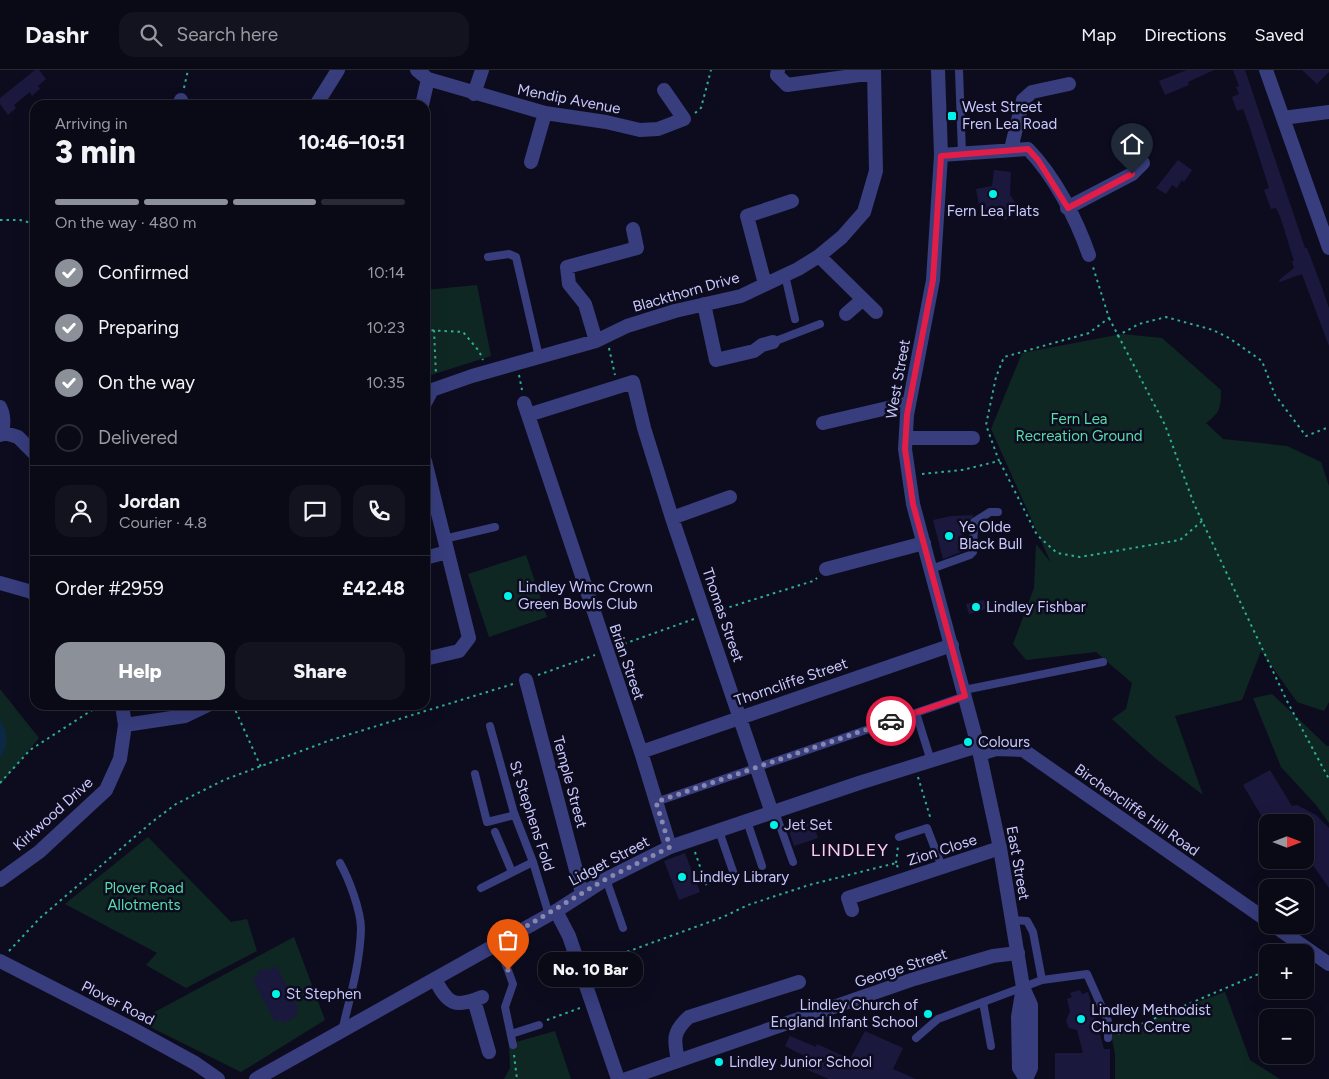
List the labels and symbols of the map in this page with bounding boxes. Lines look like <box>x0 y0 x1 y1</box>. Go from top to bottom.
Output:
street label: Mendip Avenue <box>516 80 622 118</box>
place label: West Street Fren Lea Road <box>962 98 1057 133</box>
marker: West Street Fren Lea Road <box>946 110 958 122</box>
pin <box>1111 123 1153 174</box>
marker: Fern Lea Flats <box>987 188 999 200</box>
place label: Fern Lea Flats <box>947 202 1039 220</box>
street label: Blackthorn Drive <box>631 268 741 316</box>
street label: West Street <box>882 338 914 420</box>
park label: Fern Lea Recreation Ground <box>1015 410 1143 445</box>
place label: Ye Olde Black Bull <box>959 518 1022 553</box>
marker: Ye Olde Black Bull <box>943 530 955 542</box>
street label: Thomas Street <box>698 566 748 665</box>
place label: Lindley Wmc Crown Green Bowls Club <box>518 578 653 613</box>
marker: Lindley Wmc Crown Green Bowls Club <box>502 590 514 602</box>
place label: Lindley Fishbar <box>986 598 1086 616</box>
marker: Lindley Fishbar <box>970 601 982 613</box>
street label: Brian Street <box>606 622 649 703</box>
street label: Thorncliffe Street <box>732 654 850 710</box>
courier <box>866 696 916 746</box>
place label: Colours <box>978 733 1030 751</box>
street label: Temple Street <box>549 734 591 830</box>
marker: Colours <box>962 736 974 748</box>
street label: St Stephens Fold <box>506 759 558 873</box>
street label: Birchencliffe Hill Road <box>1071 760 1203 860</box>
street label: Kirkwood Drive <box>9 773 97 855</box>
north arrow <box>1259 814 1314 869</box>
place label: Jet Set <box>784 816 833 834</box>
marker: Jet Set <box>768 819 780 831</box>
street label: East Street <box>1003 825 1033 902</box>
street label: Zion Close <box>905 830 979 870</box>
street label: Lidget Street <box>566 832 653 890</box>
district label: LINDLEY <box>811 839 889 861</box>
place label: Lindley Library <box>692 868 789 886</box>
marker: Lindley Library <box>676 871 688 883</box>
park label: Plover Road Allotments <box>104 879 184 914</box>
pin <box>487 919 529 970</box>
street label: George Street <box>853 944 950 991</box>
callout: No. 10 Bar <box>538 952 643 988</box>
street label: Plover Road <box>78 977 158 1029</box>
place label: St Stephen <box>286 985 361 1003</box>
marker: St Stephen <box>270 988 282 1000</box>
place label: Lindley Church of England Infant School <box>770 996 918 1031</box>
place label: Lindley Methodist Church Centre <box>1091 1001 1211 1036</box>
marker: Lindley Church of England Infant School <box>922 1008 934 1020</box>
marker: Lindley Methodist Church Centre <box>1075 1013 1087 1025</box>
place label: Lindley Junior School <box>729 1053 872 1071</box>
marker: Lindley Junior School <box>713 1056 725 1068</box>

